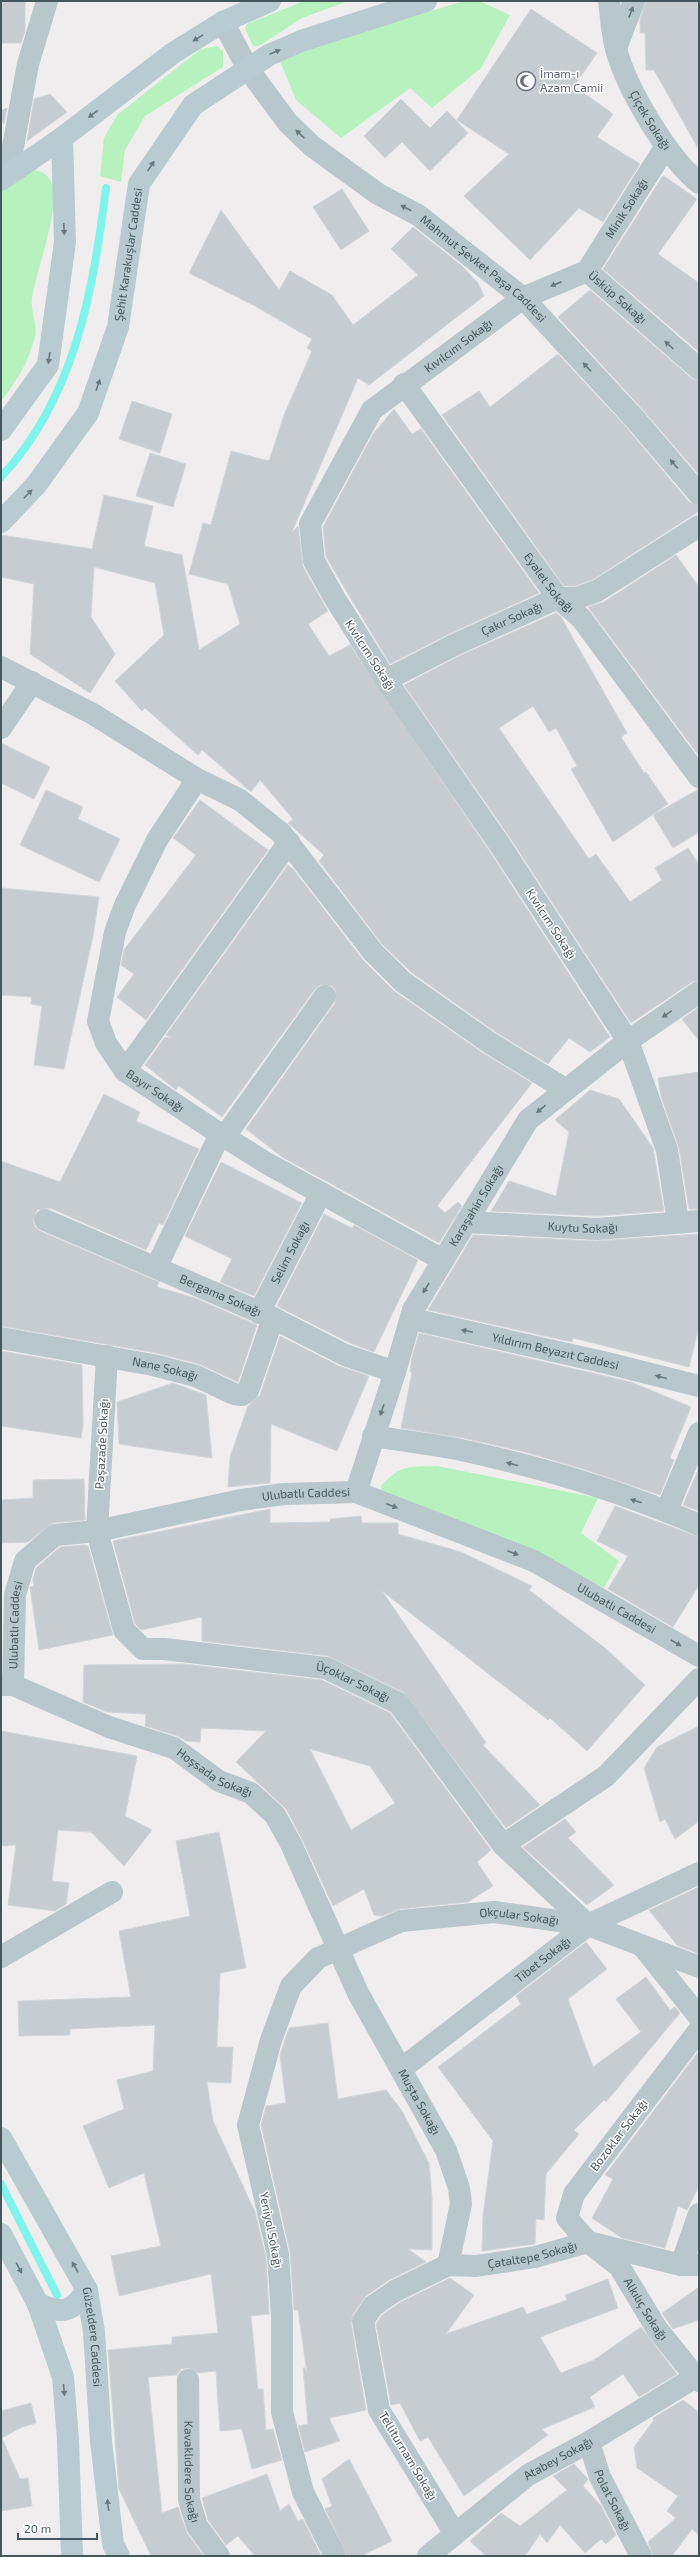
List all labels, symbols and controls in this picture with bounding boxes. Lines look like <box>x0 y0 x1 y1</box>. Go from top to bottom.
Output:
one-way arrow <box>628 6 634 18</box>
one-way arrow <box>192 35 204 42</box>
one-way arrow <box>270 49 281 55</box>
place label: İmam-ı Azam Camii <box>540 66 603 94</box>
mosque icon: İmam-ı Azam Camii <box>515 70 537 92</box>
street label: Çiçek Sokağı <box>627 88 674 152</box>
one-way arrow <box>87 110 98 119</box>
one-way arrow <box>295 129 305 139</box>
one-way arrow <box>147 161 155 171</box>
street label: Minik Sokağı <box>602 175 650 240</box>
street label: Şehit Karakuşlar Caddesi <box>111 187 144 322</box>
one-way arrow <box>400 205 412 212</box>
street label: Mahmut Şevket Paşa Caddesi <box>418 212 550 325</box>
one-way arrow <box>61 223 68 235</box>
street label: Üsküp Sokağı <box>586 268 650 326</box>
one-way arrow <box>550 281 562 288</box>
street label: Kıvılcım Sokağı <box>421 315 495 375</box>
one-way arrow <box>664 340 674 349</box>
one-way arrow <box>46 352 52 364</box>
one-way arrow <box>583 363 592 372</box>
one-way arrow <box>95 379 101 391</box>
one-way arrow <box>669 459 678 470</box>
one-way arrow <box>23 489 33 499</box>
street label: Eyalet Sokağı <box>522 549 577 615</box>
street label: Çakır Sokağı <box>479 598 544 639</box>
street label: Kıvılcım Sokağı <box>343 617 399 692</box>
street label: Kıvılcım Sokağı <box>524 886 580 961</box>
one-way arrow <box>662 1010 672 1018</box>
street label: Bayır Sokağı <box>124 1066 187 1114</box>
one-way arrow <box>536 1105 546 1114</box>
street label: Karaşahin Sokağı <box>445 1161 506 1249</box>
street label: Selim Sokağı <box>267 1218 311 1286</box>
street label: Kuytu Sokağı <box>547 1218 618 1235</box>
street label: Bergama Sokağı <box>178 1271 264 1318</box>
one-way arrow <box>422 1282 429 1294</box>
one-way arrow <box>460 1327 473 1333</box>
street label: Yıldırım Beyazıt Caddesi <box>491 1329 620 1372</box>
street label: Nane Sokağı <box>131 1353 201 1382</box>
one-way arrow <box>655 1373 667 1379</box>
street label: Paşazade Sokağı <box>92 1398 111 1490</box>
one-way arrow <box>379 1405 385 1417</box>
one-way arrow <box>506 1460 518 1466</box>
street label: Ulubatlı Caddesi <box>261 1484 350 1503</box>
one-way arrow <box>630 1498 642 1504</box>
one-way arrow <box>386 1503 398 1509</box>
one-way arrow <box>508 1551 520 1557</box>
street label: Ulubatlı Caddesi <box>5 1579 25 1669</box>
street label: Ulubatlı Caddesi <box>575 1579 659 1636</box>
one-way arrow <box>670 1639 682 1646</box>
street label: Üçoklar Sokağı <box>315 1659 393 1704</box>
street label: Hoşsada Sokağı <box>174 1745 255 1799</box>
street label: Okçular Sokağı <box>479 1904 560 1927</box>
street label: Tibet Sokağı <box>512 1933 573 1985</box>
street label: Muşta Sokağı <box>396 2066 444 2137</box>
street label: Bozoklar Sokağı <box>587 2096 650 2173</box>
street label: Yeniyol Sokağı <box>258 2190 286 2269</box>
street label: Çataltepe Sokağı <box>486 2237 578 2271</box>
one-way arrow <box>71 2261 78 2273</box>
one-way arrow <box>16 2263 23 2274</box>
street label: Alkılıç Sokağı <box>622 2275 671 2343</box>
street label: Güzeldere Caddesi <box>81 2286 106 2387</box>
one-way arrow <box>60 2384 67 2396</box>
street label: Telliturnam Sokağı <box>377 2409 441 2502</box>
street label: Kavaklıdere Sokağı <box>182 2421 203 2524</box>
street label: Atabey Sokağı <box>520 2433 595 2482</box>
street label: Polat Sokağı <box>592 2468 635 2533</box>
one-way arrow <box>105 2499 111 2511</box>
scale bar <box>18 2515 97 2541</box>
text: 20 m <box>24 2521 51 2535</box>

